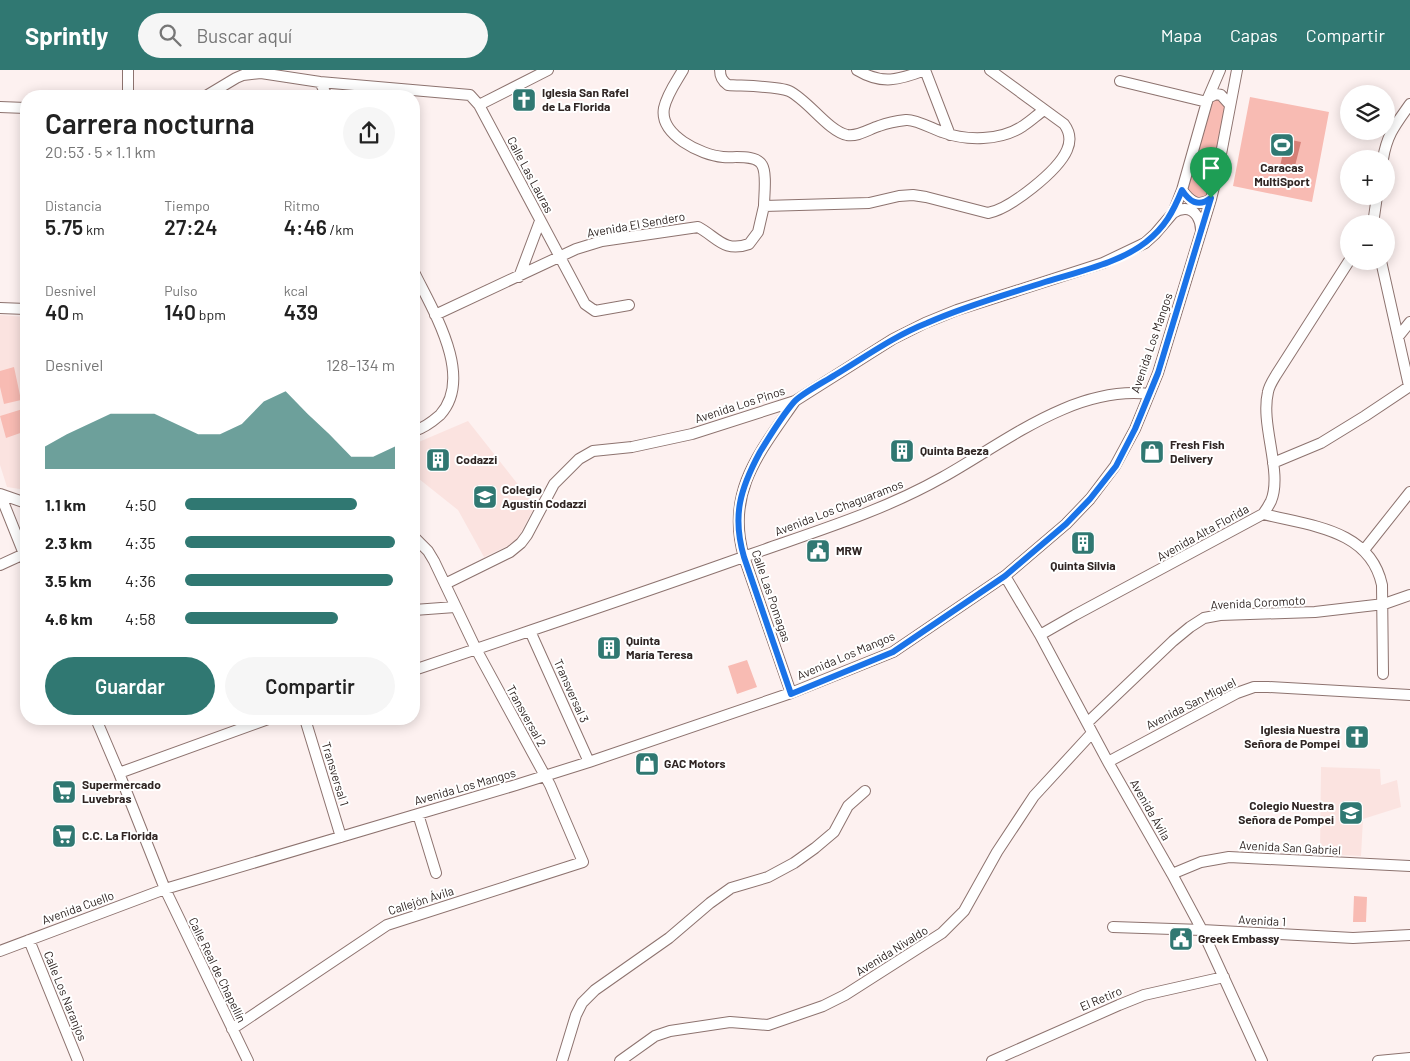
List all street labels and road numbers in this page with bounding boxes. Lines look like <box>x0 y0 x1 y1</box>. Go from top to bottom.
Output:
street label: Calle Las Lauras <box>505 134 557 215</box>
street label: Avenida El Sendero <box>586 208 686 240</box>
street label: Avenida Los Mangos <box>1127 291 1175 395</box>
street label: Avenida Los Pinos <box>693 383 787 425</box>
street label: Avenida Los Chaguaramos <box>772 476 905 538</box>
street label: Avenida Alta Florida <box>1154 501 1251 563</box>
street label: Calle Las Pomagas <box>750 548 794 644</box>
street label: Avenida Coromoto <box>1210 593 1306 611</box>
street label: Avenida Los Mangos <box>795 628 897 682</box>
street label: Transversal 3 <box>552 657 592 725</box>
street label: Avenida San Miguel <box>1143 674 1238 732</box>
street label: Transversal 2 <box>504 682 550 749</box>
street label: Transversal 1 <box>320 740 352 807</box>
street label: Avenida Los Mangos <box>412 765 517 807</box>
street label: Avenida Ávila <box>1128 777 1174 842</box>
street label: Avenida San Gabriel <box>1239 837 1341 857</box>
street label: Callejón Ávila <box>386 883 455 917</box>
street label: Avenida Cuello <box>40 888 116 927</box>
street label: Avenida 1 <box>1238 912 1286 928</box>
street label: Calle Real de Chapellín <box>186 915 249 1024</box>
street label: Avenida Nivaldo <box>853 922 930 978</box>
street label: Calle Los Naranjos <box>42 949 90 1043</box>
street label: El Retiro <box>1077 983 1124 1013</box>

